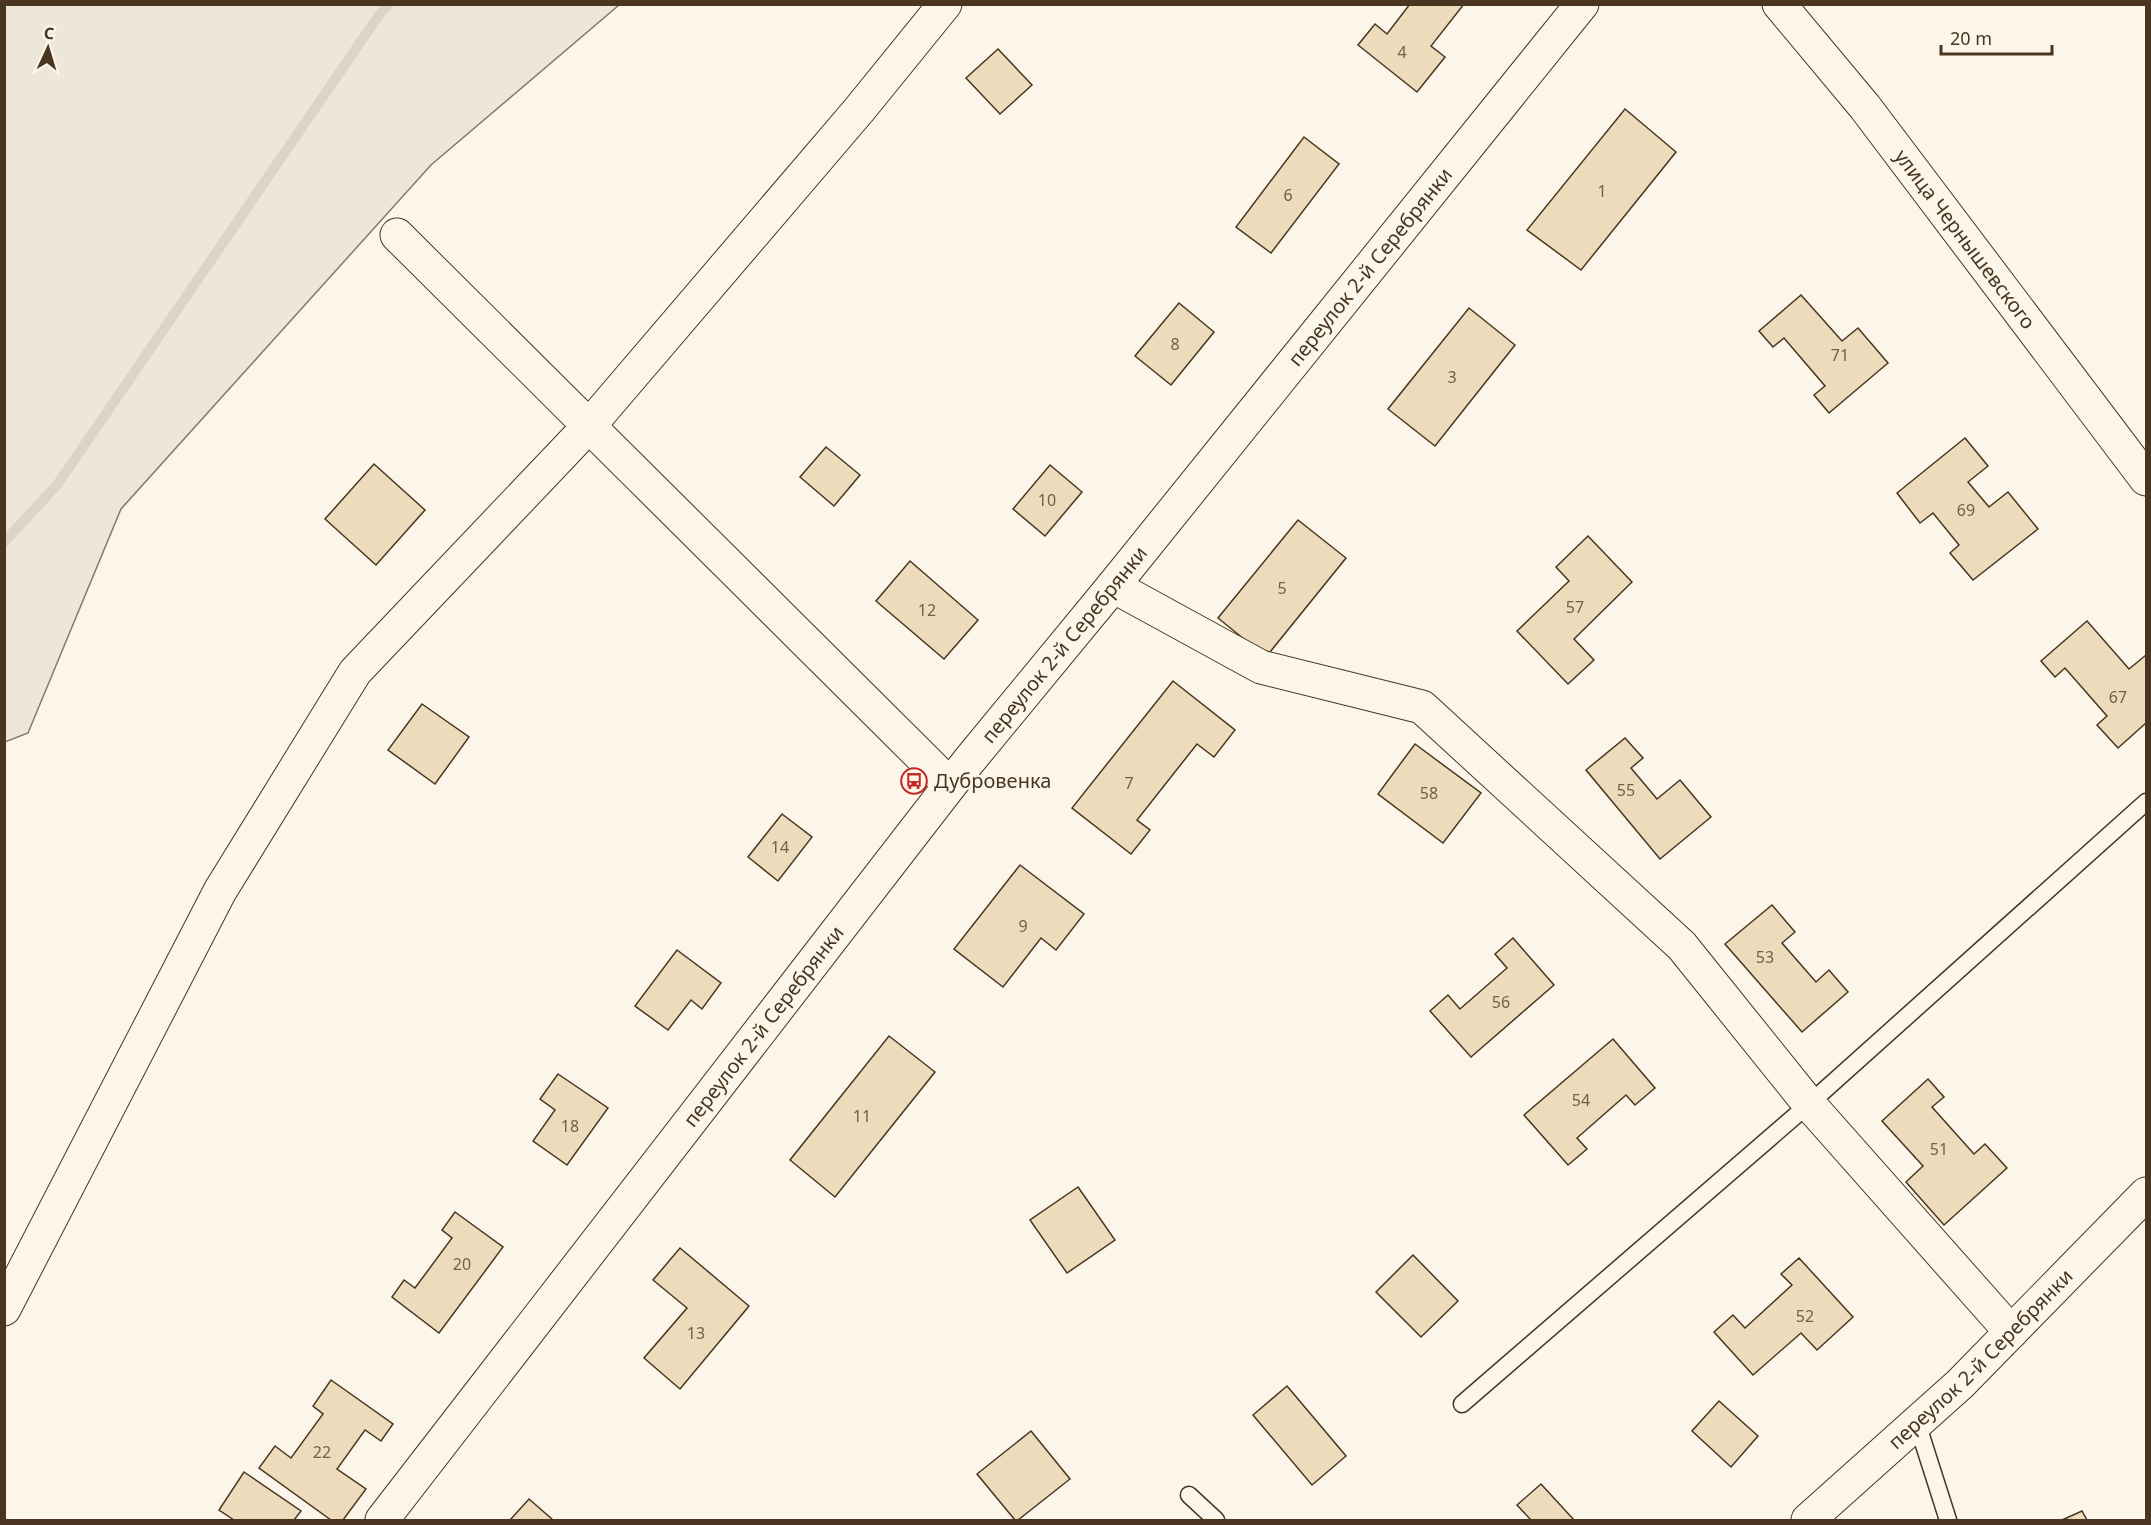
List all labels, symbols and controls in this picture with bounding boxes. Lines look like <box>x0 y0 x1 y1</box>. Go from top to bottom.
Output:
north arrow <box>18 18 78 78</box>
scale bar <box>1941 18 2052 56</box>
text: С <box>43 22 55 44</box>
text: 20 m <box>1950 26 1992 50</box>
house number: 4 <box>1397 41 1407 63</box>
street label: улица Чернышевского <box>1889 144 2042 334</box>
street label: переулок 2-й Серебрянки <box>1282 162 1458 371</box>
house number: 1 <box>1597 180 1607 202</box>
house number: 6 <box>1283 184 1293 206</box>
house number: 8 <box>1170 333 1180 355</box>
house number: 71 <box>1831 344 1849 366</box>
house number: 3 <box>1447 366 1457 388</box>
house number: 10 <box>1038 489 1056 511</box>
house number: 69 <box>1957 499 1975 521</box>
street label: переулок 2-й Серебрянки <box>975 540 1153 749</box>
house number: 5 <box>1277 577 1287 599</box>
house number: 57 <box>1566 596 1584 618</box>
house number: 12 <box>918 599 936 621</box>
house number: 67 <box>2109 686 2127 708</box>
bus stop icon: Дубровенка <box>899 766 929 796</box>
place label: Дубровенка <box>934 767 1051 794</box>
house number: 7 <box>1124 772 1134 794</box>
house number: 55 <box>1617 779 1635 801</box>
house number: 58 <box>1420 782 1438 804</box>
house number: 14 <box>771 836 789 858</box>
house number: 9 <box>1018 915 1028 937</box>
street label: переулок 2-й Серебрянки <box>677 920 850 1132</box>
house number: 53 <box>1756 946 1774 968</box>
house number: 56 <box>1492 991 1510 1013</box>
house number: 54 <box>1572 1089 1590 1111</box>
house number: 11 <box>853 1105 871 1127</box>
house number: 18 <box>561 1115 579 1137</box>
house number: 51 <box>1930 1138 1948 1160</box>
house number: 20 <box>453 1253 471 1275</box>
street label: переулок 2-й Серебрянки <box>1882 1263 2078 1455</box>
house number: 52 <box>1796 1305 1814 1327</box>
house number: 13 <box>687 1322 705 1344</box>
house number: 22 <box>313 1441 331 1463</box>

